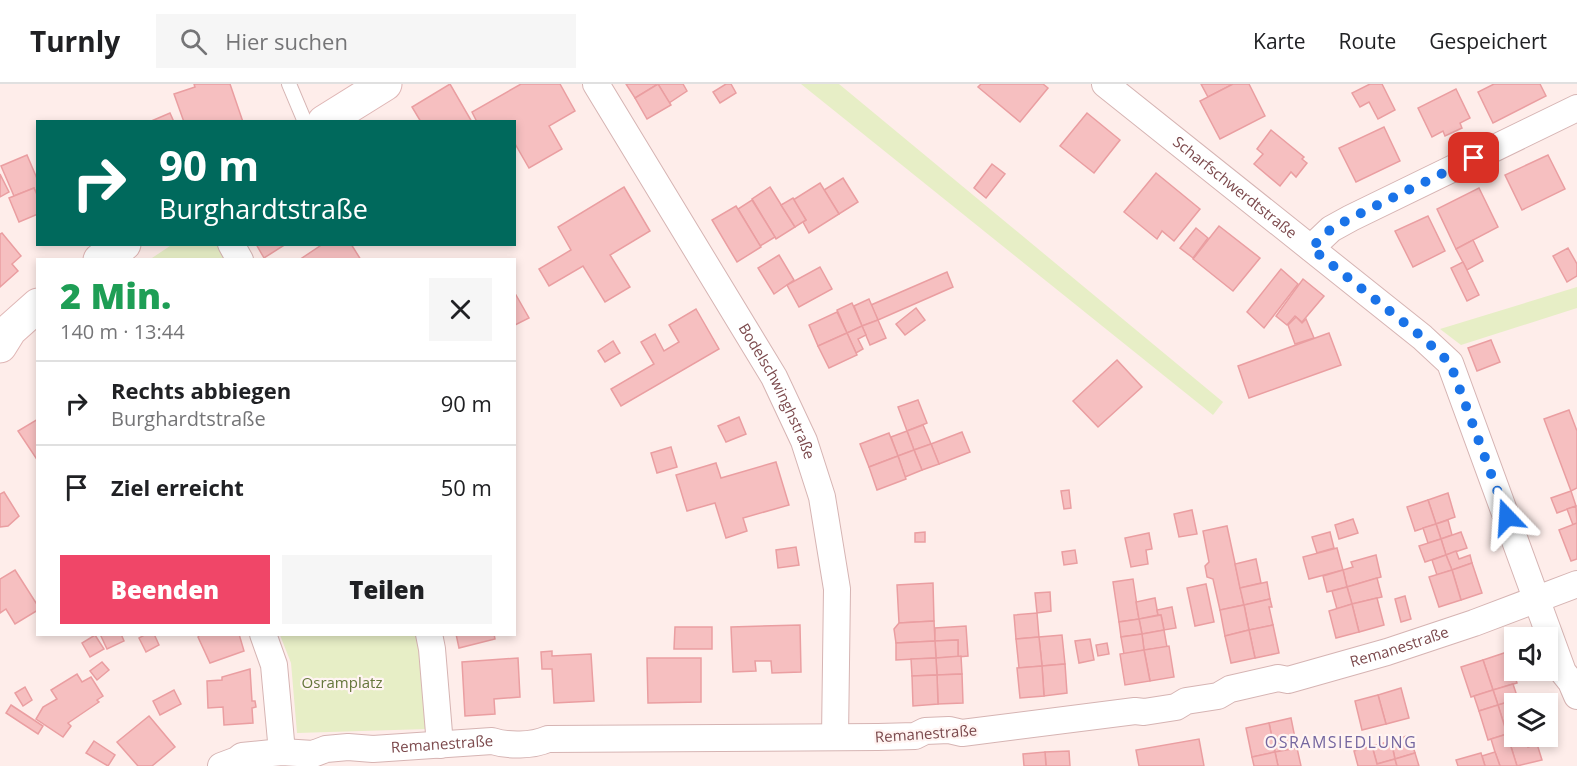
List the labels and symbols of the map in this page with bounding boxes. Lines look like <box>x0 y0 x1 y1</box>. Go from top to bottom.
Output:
street label: Scharfschwerdtstraße <box>1169 131 1301 242</box>
pin <box>1448 132 1499 183</box>
street label: Bodelschwinghstraße <box>735 319 820 462</box>
position arrow <box>1475 485 1539 549</box>
street label: Remanestraße <box>1348 621 1451 671</box>
park label: Osramplatz <box>302 672 382 692</box>
street label: Remanestraße <box>874 719 978 747</box>
street label: Remanestraße <box>390 730 494 757</box>
district label: OSRAMSIEDLUNG <box>1265 731 1417 753</box>

